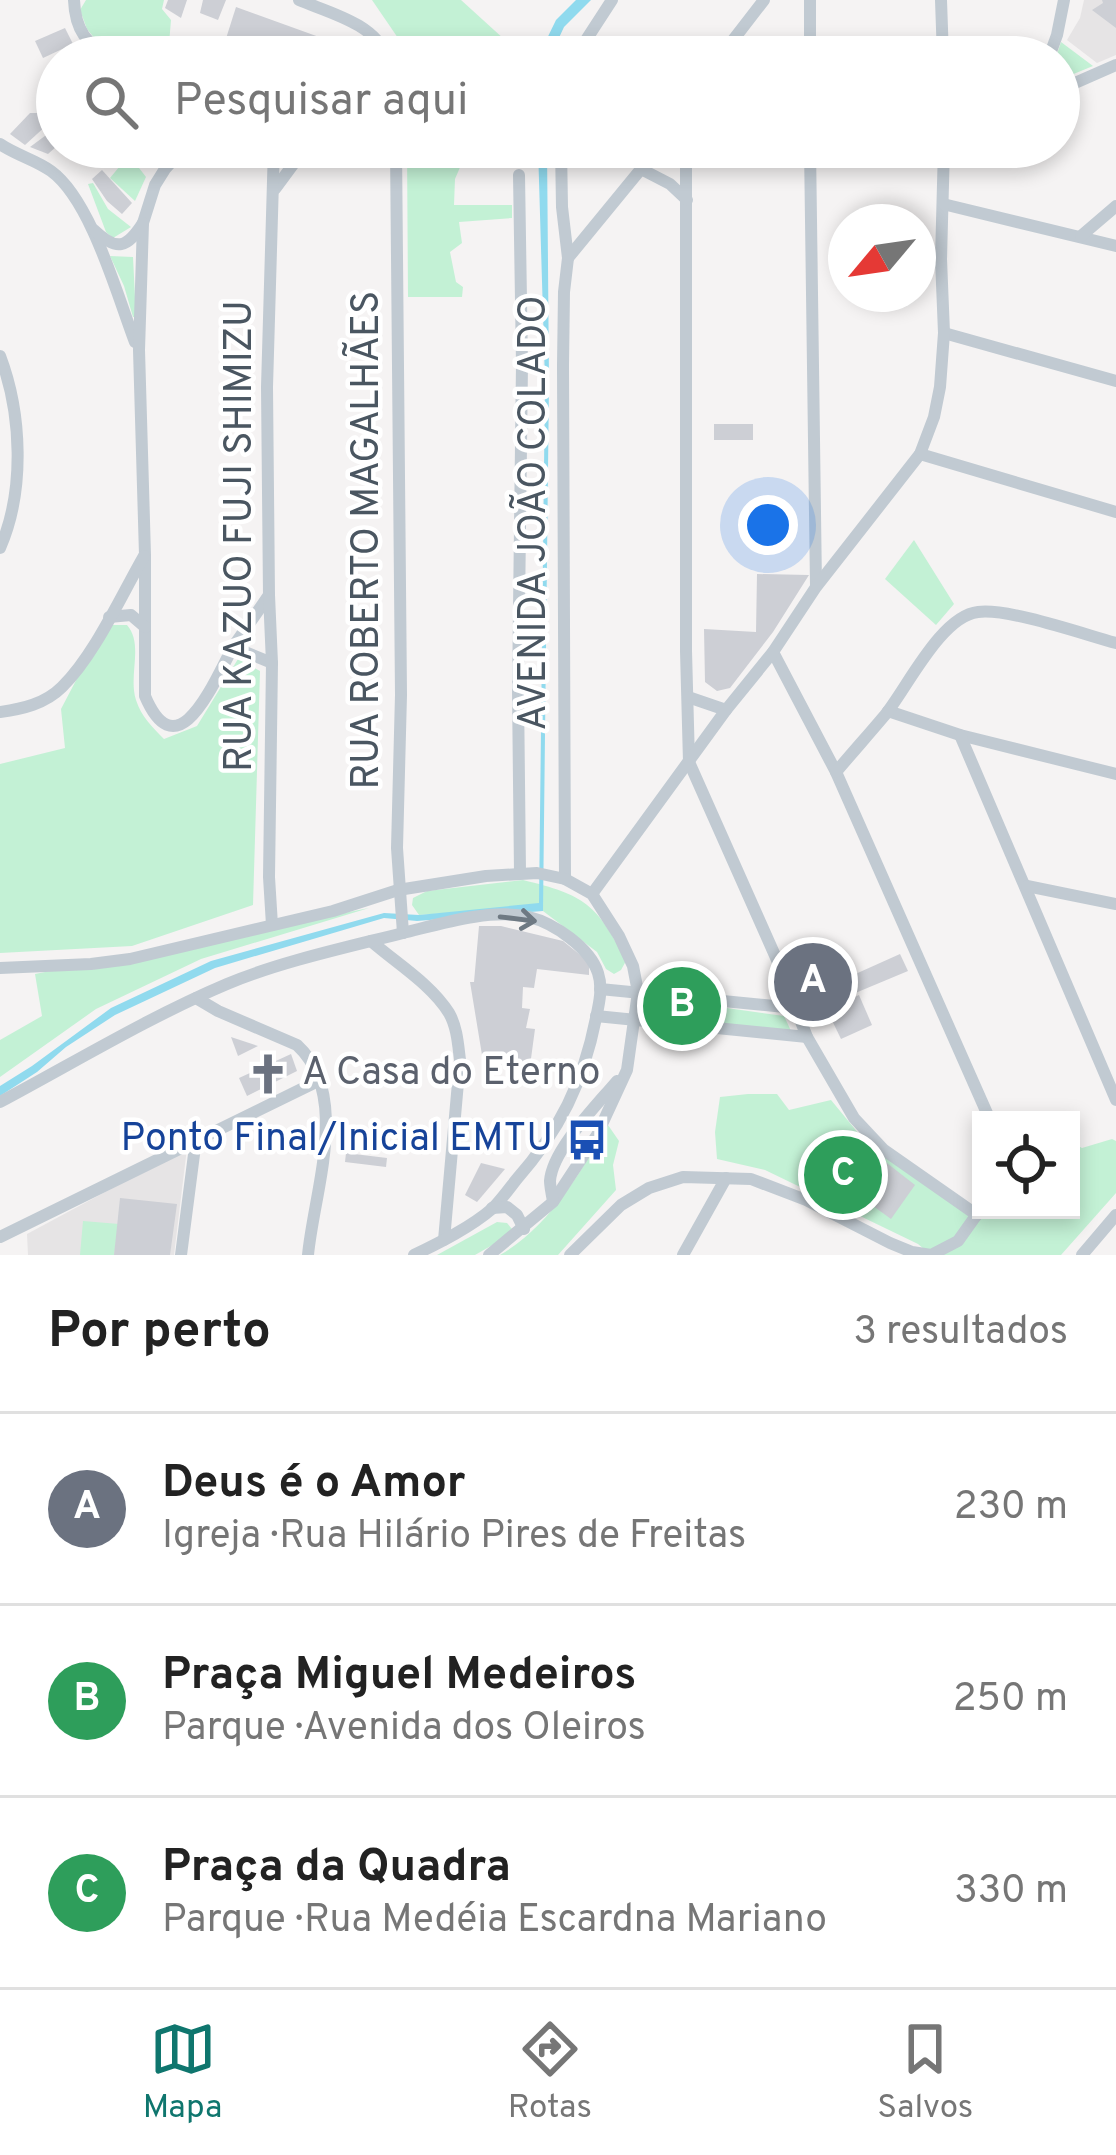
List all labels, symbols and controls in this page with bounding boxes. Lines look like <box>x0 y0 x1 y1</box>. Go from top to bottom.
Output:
search box <box>36 36 1080 168</box>
icon: search <box>78 69 144 135</box>
text: Pesquisar aqui <box>174 74 468 131</box>
north arrow <box>828 204 936 312</box>
street label: RUA ROBERTO MAGALHÃES <box>341 291 393 789</box>
street label: AVENIDA JOÃO COLADO <box>508 295 560 731</box>
street label: RUA KAZUO FUJI SHIMIZU <box>217 300 266 772</box>
your location <box>738 495 798 555</box>
one-way arrow <box>497 908 536 930</box>
pin: A <box>774 937 852 1027</box>
pin: B <box>643 961 721 1051</box>
place label: A Casa do Eterno <box>302 1050 600 1099</box>
church icon: A Casa do Eterno <box>245 1051 291 1097</box>
map controls <box>972 1111 1080 1219</box>
button: locate <box>972 1111 1080 1219</box>
place label: Ponto Final/Inicial EMTU <box>120 1116 553 1165</box>
bus stop icon: Ponto Final/Inicial EMTU <box>564 1117 610 1163</box>
pin: C <box>804 1130 882 1220</box>
text: Por perto <box>48 1301 271 1366</box>
text: 3 resultados <box>853 1309 1068 1358</box>
text: Deus é o Amor <box>162 1456 465 1513</box>
text: A <box>73 1484 101 1533</box>
text: 230 m <box>954 1484 1068 1533</box>
text: Igreja · Rua Hilário Pires de Freitas <box>162 1513 746 1562</box>
text: Praça Miguel Medeiros <box>162 1648 636 1705</box>
text: B <box>74 1676 100 1725</box>
text: 250 m <box>953 1676 1068 1725</box>
text: Parque · Avenida dos Oleiros <box>162 1705 646 1754</box>
text: Praça da Quadra <box>162 1840 511 1897</box>
text: C <box>75 1868 99 1917</box>
text: 330 m <box>954 1868 1068 1917</box>
text: Parque · Rua Medéia Escardna Mariano <box>162 1897 827 1946</box>
tab: Mapa <box>143 2016 222 2130</box>
tab: Rotas <box>508 2016 592 2130</box>
tab: Salvos <box>877 2016 973 2130</box>

